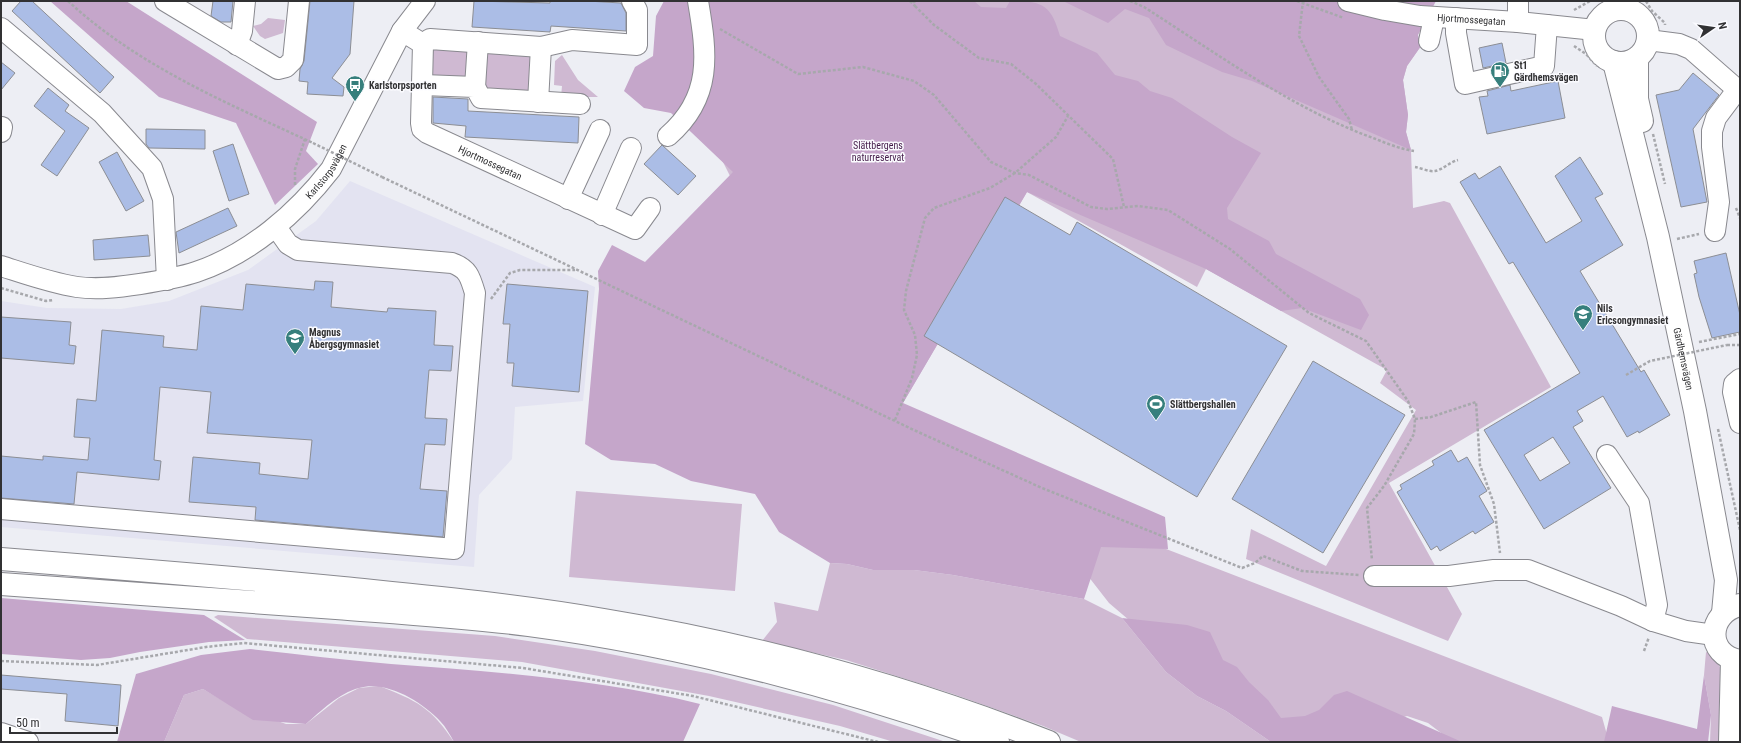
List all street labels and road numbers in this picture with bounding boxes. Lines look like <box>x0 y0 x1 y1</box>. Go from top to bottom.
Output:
street label: Hjortmossegatan <box>1437 12 1506 27</box>
street label: Karlstorpsvägen <box>303 142 348 201</box>
street label: Hjortmossegatan <box>457 143 524 182</box>
street label: Gärdhemsvägen <box>1672 326 1696 391</box>

